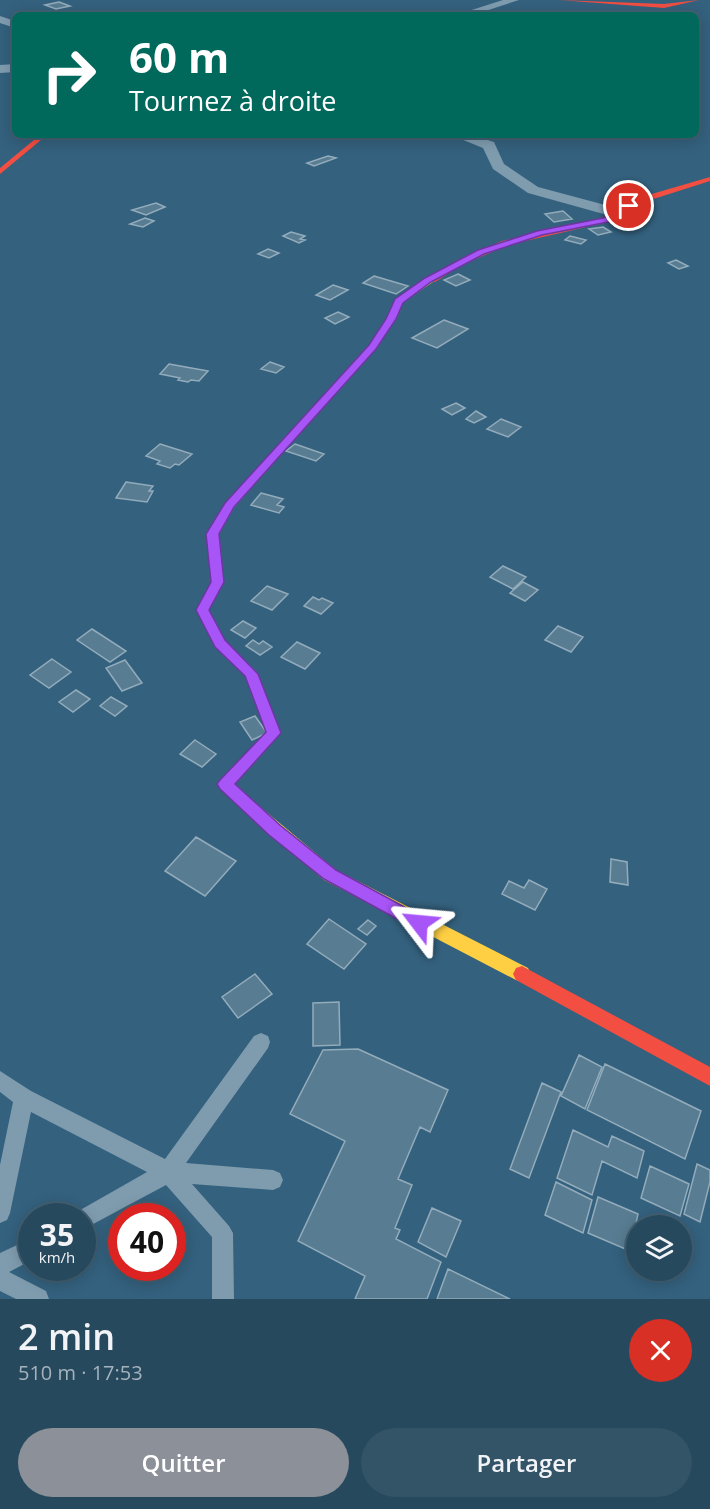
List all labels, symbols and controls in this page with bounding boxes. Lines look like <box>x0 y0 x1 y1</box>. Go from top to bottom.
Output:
text: 60 m <box>129 28 229 85</box>
icon: right <box>30 36 108 114</box>
text: Tournez à droite <box>129 82 337 119</box>
pin <box>603 180 654 231</box>
icon: arrive <box>612 189 645 222</box>
position arrow <box>387 891 451 955</box>
speed limit sign: 40 <box>108 1203 186 1281</box>
text: 35 <box>40 1214 74 1255</box>
map controls <box>626 1215 692 1281</box>
button: layers <box>626 1215 692 1281</box>
text: km/h <box>39 1247 75 1267</box>
text: 2 min <box>18 1312 115 1361</box>
button: close <box>629 1319 692 1382</box>
text: 510 m · 17:53 <box>18 1359 143 1386</box>
button: Quitter <box>18 1428 349 1497</box>
button: Partager <box>361 1428 692 1497</box>

